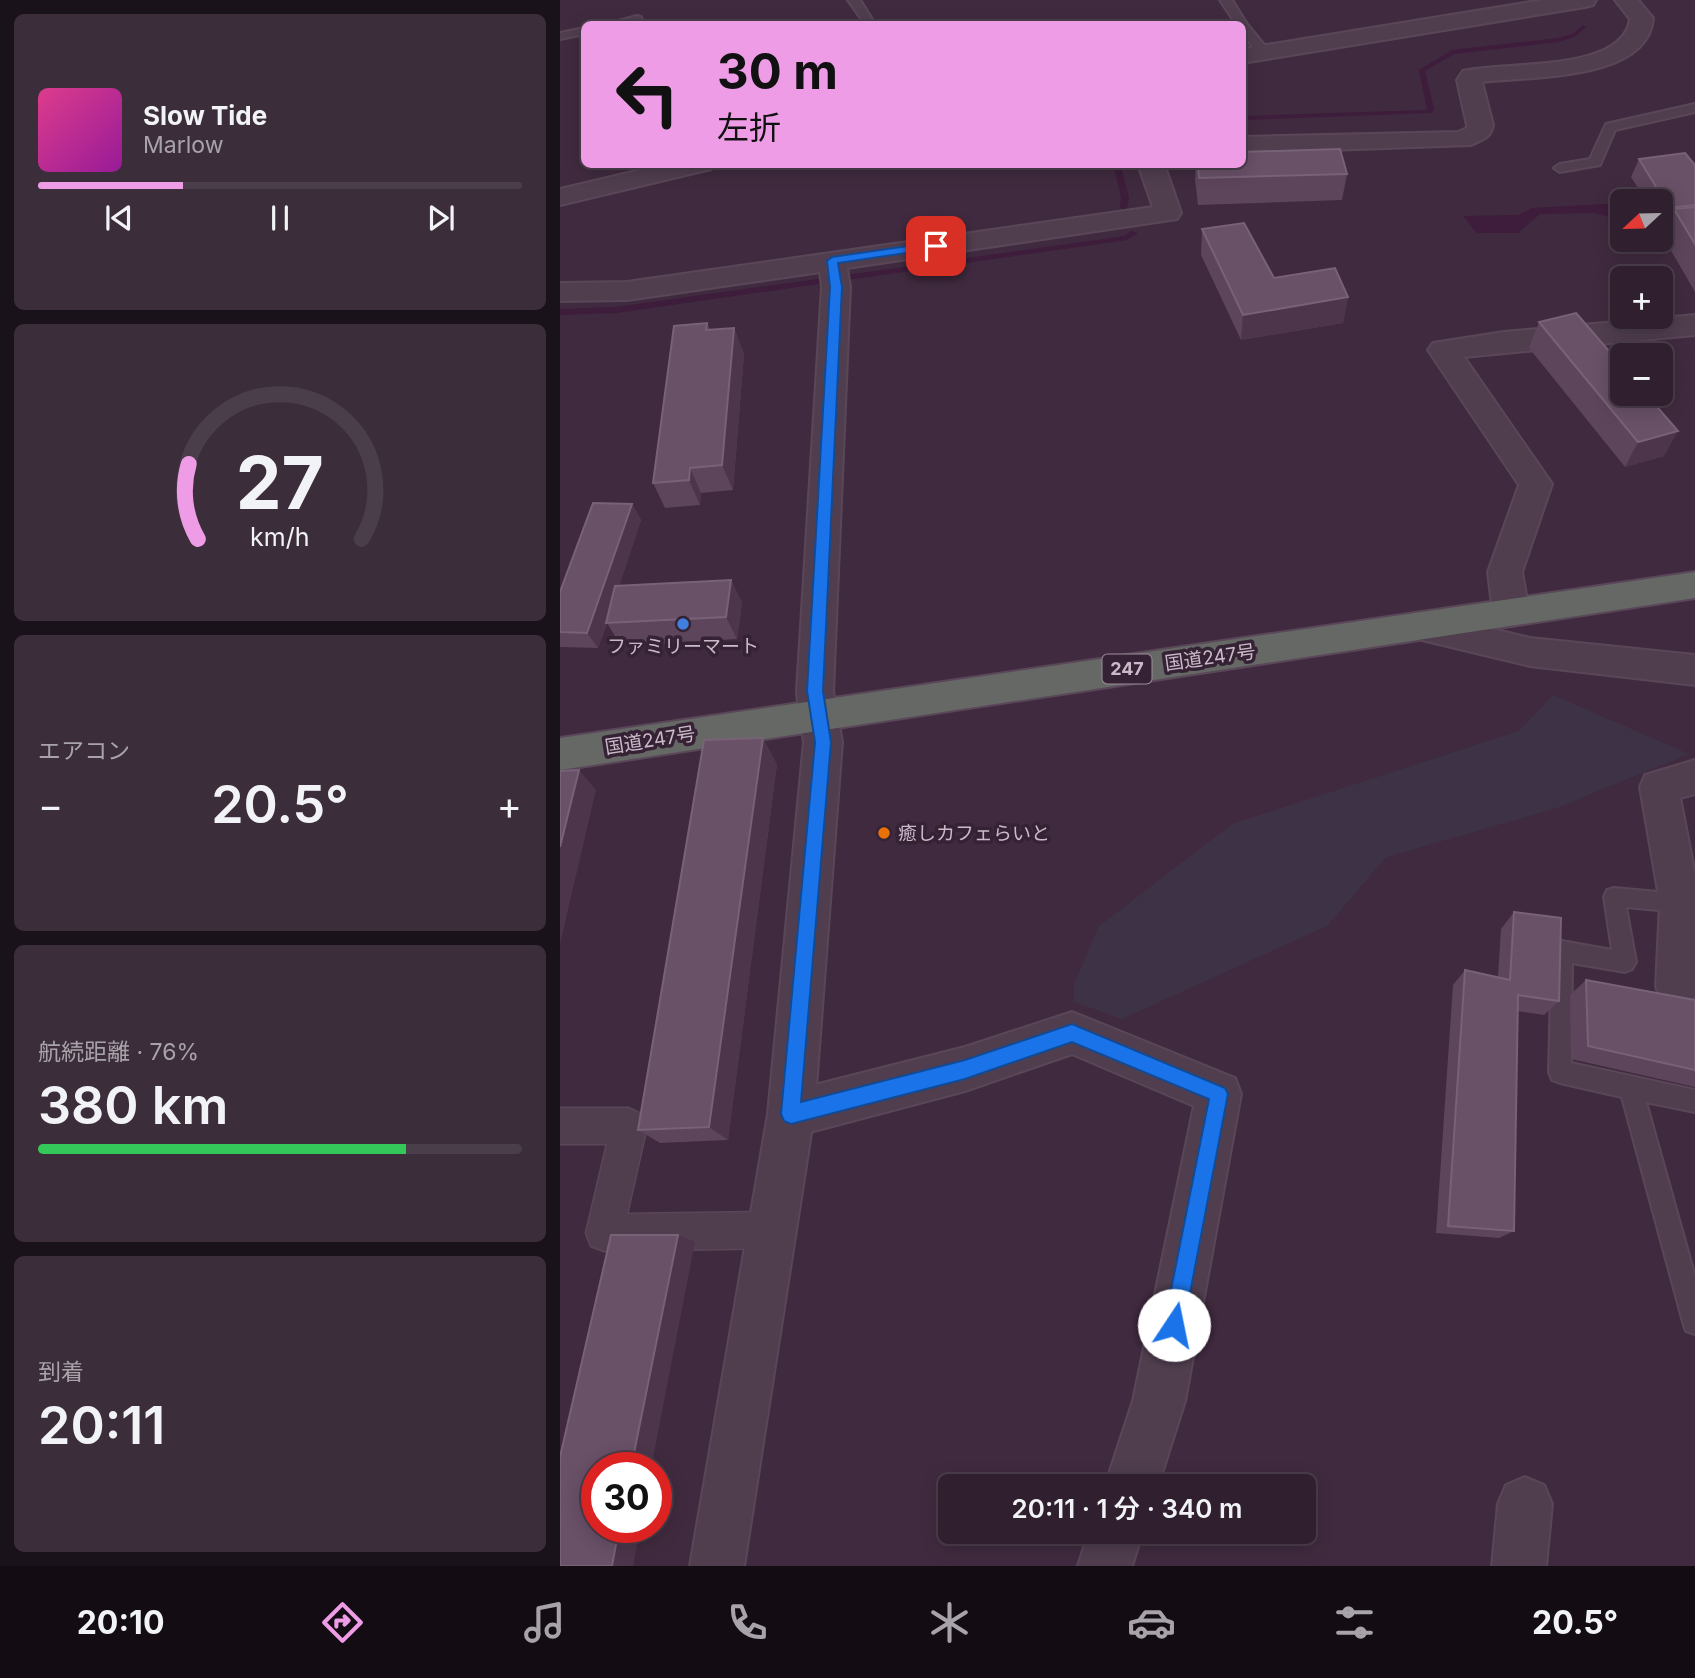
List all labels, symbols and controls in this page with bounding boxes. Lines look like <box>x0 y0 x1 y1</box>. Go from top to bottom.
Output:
text: 30 m <box>717 42 838 101</box>
icon: left <box>602 49 693 140</box>
text: Slow Tide <box>143 100 267 131</box>
text: 左折 <box>717 108 781 147</box>
text: Marlow <box>143 131 223 159</box>
north arrow <box>1610 189 1673 252</box>
map controls <box>1610 189 1673 406</box>
icon: previous <box>100 199 138 237</box>
icon: pause <box>261 199 299 237</box>
icon: next <box>422 199 460 237</box>
pin <box>906 216 966 276</box>
icon: arrive <box>917 227 955 265</box>
button: + <box>1610 266 1673 329</box>
button: − <box>1610 343 1673 406</box>
text: 27 <box>236 438 324 527</box>
text: km/h <box>250 521 310 551</box>
marker: ファミリーマート <box>675 616 691 632</box>
place label: ファミリーマート <box>607 635 759 658</box>
street label: 国道247号 <box>1163 640 1257 675</box>
road number: 247 <box>1102 654 1152 684</box>
street label: 国道247号 <box>603 722 697 759</box>
text: エアコン <box>38 737 130 765</box>
text: 20.5° <box>211 773 349 836</box>
text: − <box>38 782 63 828</box>
text: + <box>497 782 522 828</box>
place label: 癒しカフェらいと <box>898 822 1050 845</box>
marker: 癒しカフェらいと <box>876 825 892 841</box>
text: 航続距離 · 76% <box>38 1038 199 1066</box>
text: 380 km <box>38 1074 228 1137</box>
position arrow <box>1137 1288 1211 1362</box>
text: 到着 <box>38 1358 84 1386</box>
text: 20:11 <box>38 1394 165 1457</box>
speed limit sign: 30 <box>581 1452 672 1543</box>
text: 20:11 · 1 分 · 340 m <box>1012 1493 1242 1524</box>
icon: directions <box>318 1598 367 1647</box>
icon: music <box>520 1598 569 1647</box>
icon: phone <box>723 1598 772 1647</box>
icon: climate <box>925 1598 974 1647</box>
icon: car <box>1127 1598 1176 1647</box>
icon: filters <box>1330 1598 1379 1647</box>
text: 20:10 <box>77 1603 164 1642</box>
text: 20.5° <box>1532 1603 1618 1642</box>

